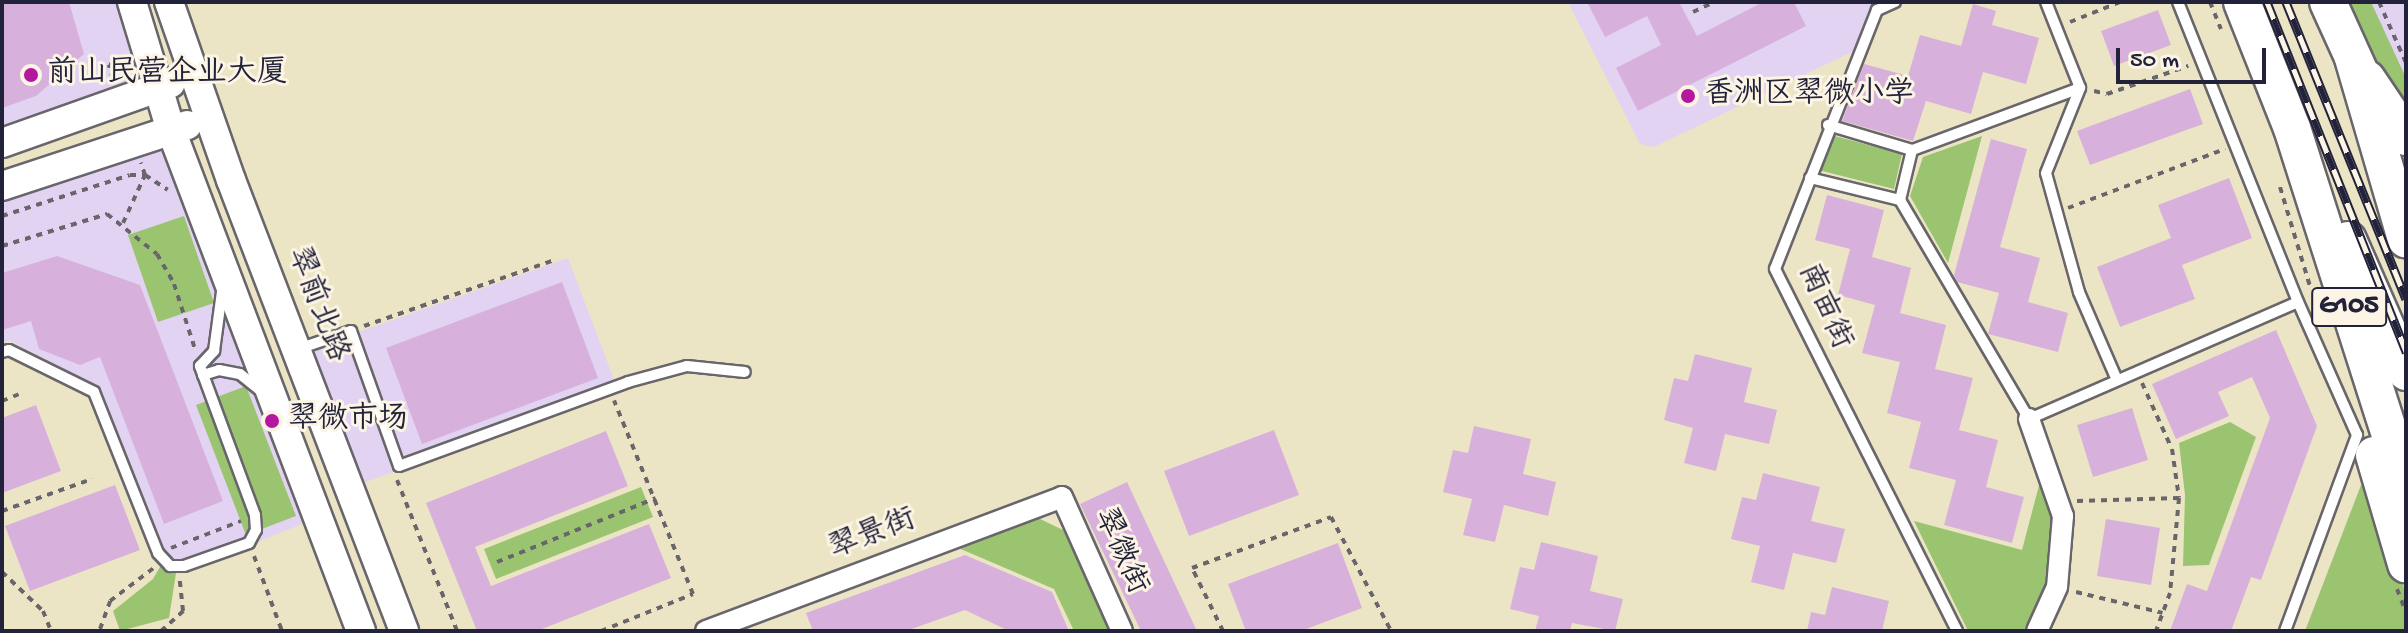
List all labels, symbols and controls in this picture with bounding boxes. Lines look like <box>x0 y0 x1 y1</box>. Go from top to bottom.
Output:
scale bar <box>2120 32 2270 82</box>
text: 50 m <box>2130 47 2179 76</box>
place label: 前山民营企业大厦 <box>47 57 287 93</box>
marker: 前山民营企业大厦 <box>22 66 40 84</box>
place label: 香洲区翠微小学 <box>1704 78 1914 114</box>
marker: 香洲区翠微小学 <box>1679 87 1697 105</box>
street label: 翠前北路 <box>278 243 354 367</box>
street label: 南亩街 <box>1788 259 1858 355</box>
road number: G105 <box>2311 283 2387 331</box>
place label: 翠微市场 <box>288 403 408 439</box>
marker: 翠微市场 <box>263 412 281 430</box>
street label: 翠景街 <box>825 503 921 569</box>
street label: 翠微街 <box>1084 504 1154 600</box>

